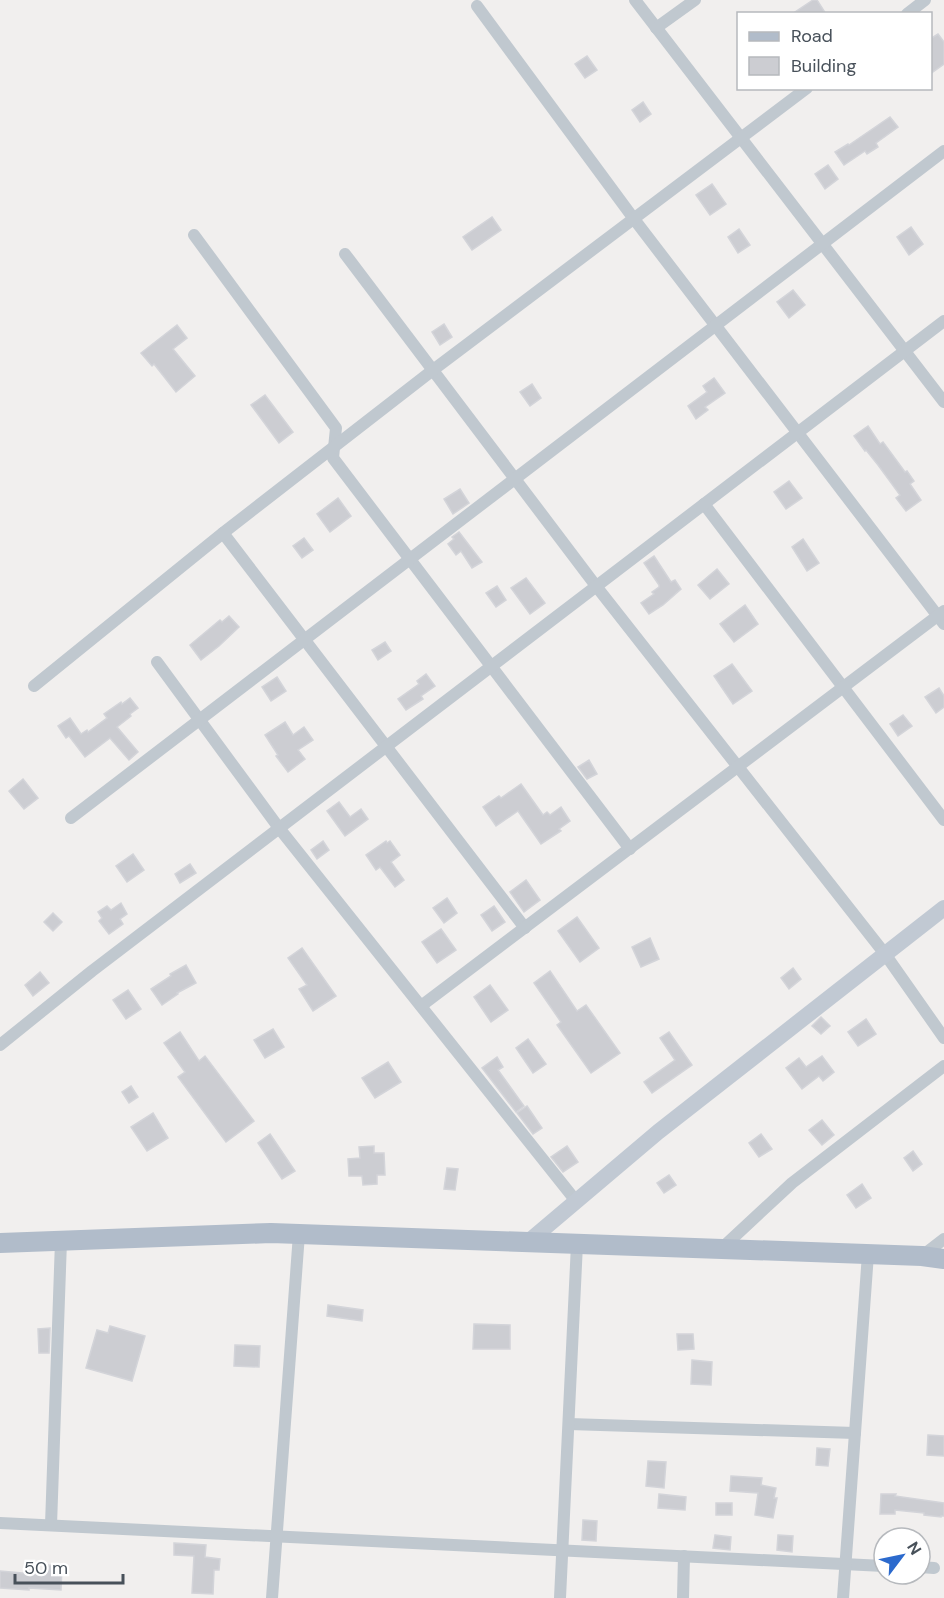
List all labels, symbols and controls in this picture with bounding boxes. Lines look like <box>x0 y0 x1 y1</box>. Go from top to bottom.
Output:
legend <box>737 12 932 90</box>
text: Road <box>791 24 833 48</box>
text: Building <box>791 54 856 78</box>
north arrow <box>872 1526 932 1586</box>
text: N <box>902 1538 926 1559</box>
scale bar <box>15 1547 123 1585</box>
text: 50 m <box>24 1556 68 1580</box>

